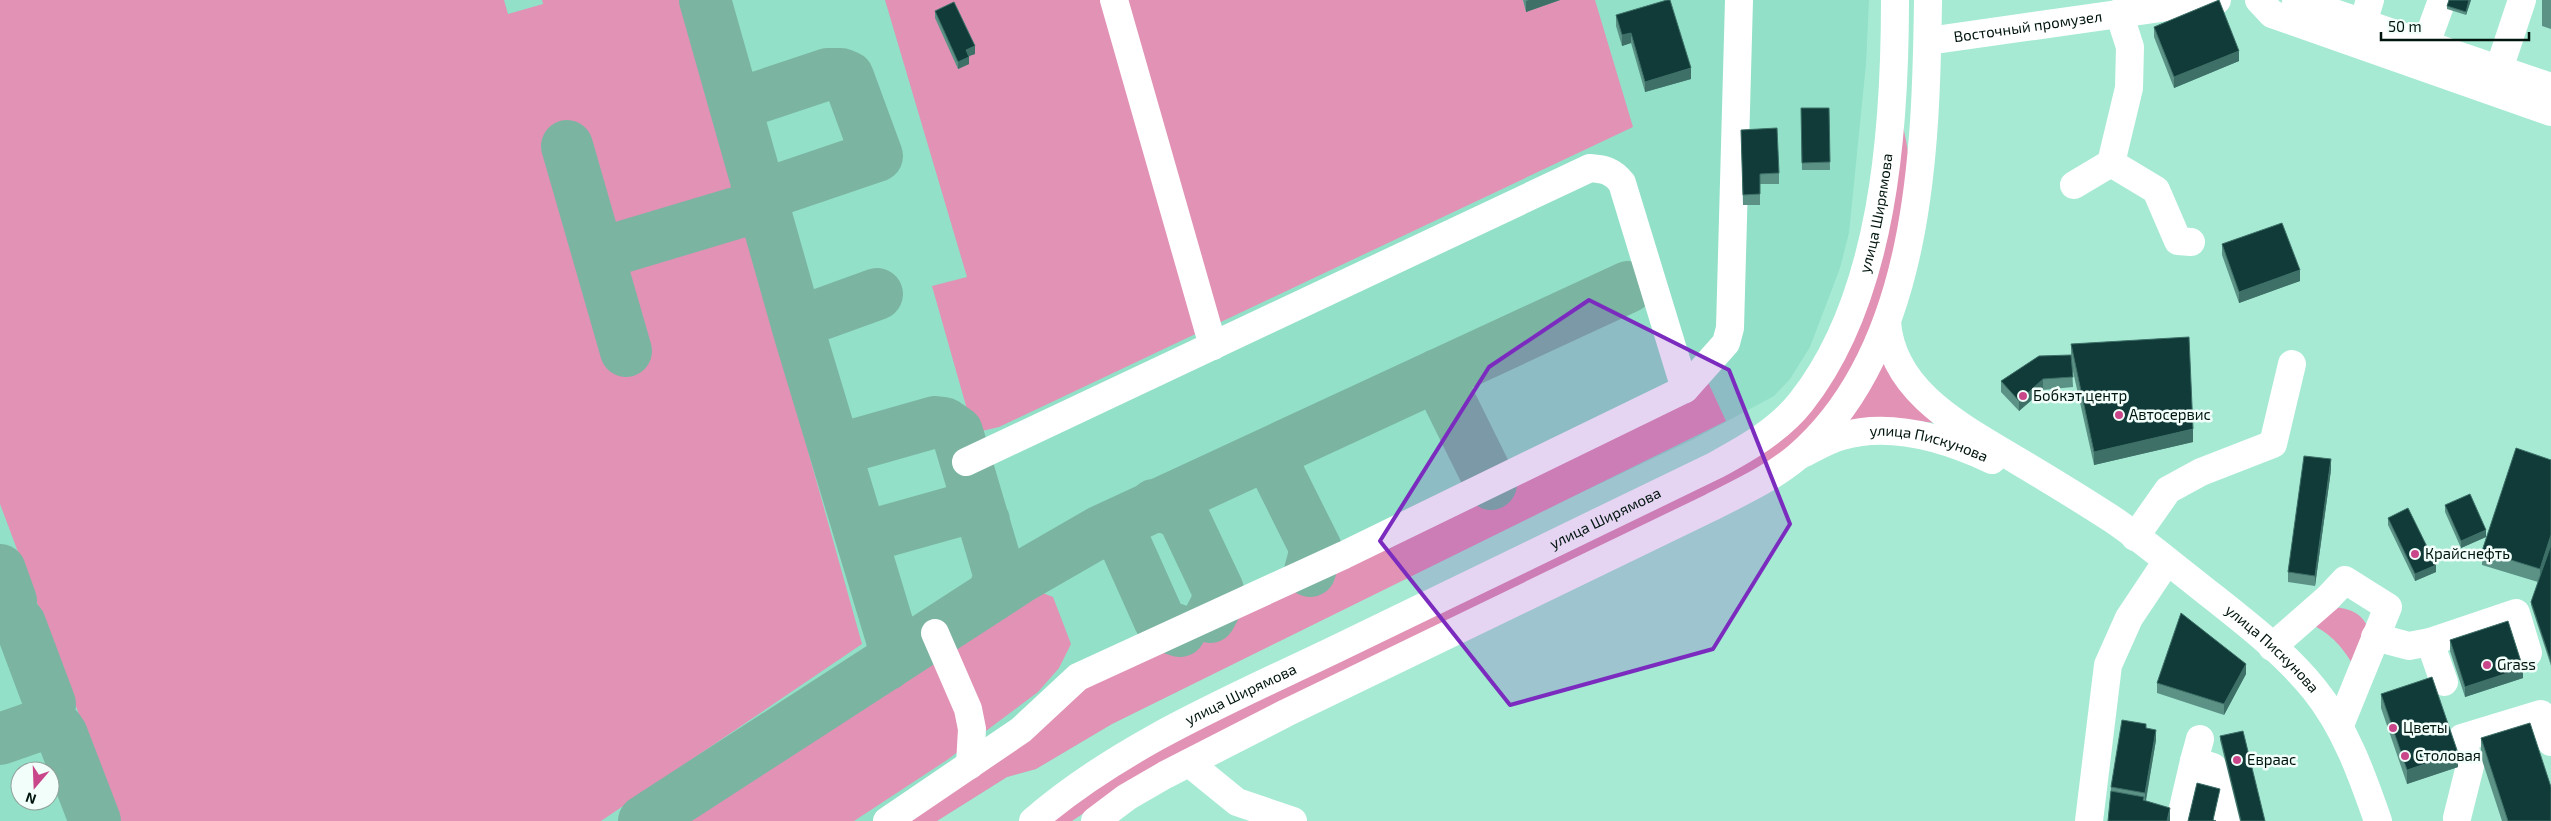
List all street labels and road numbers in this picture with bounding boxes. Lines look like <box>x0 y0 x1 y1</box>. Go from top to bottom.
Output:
street label: Восточный промузел <box>1952 6 2103 45</box>
street label: улица Ширямова <box>1855 152 1895 275</box>
street label: улица Пискунова <box>1869 421 1991 465</box>
street label: улица Ширямова <box>1547 483 1664 553</box>
street label: улица Пискунова <box>2221 600 2323 696</box>
street label: улица Ширямова <box>1182 659 1299 729</box>

